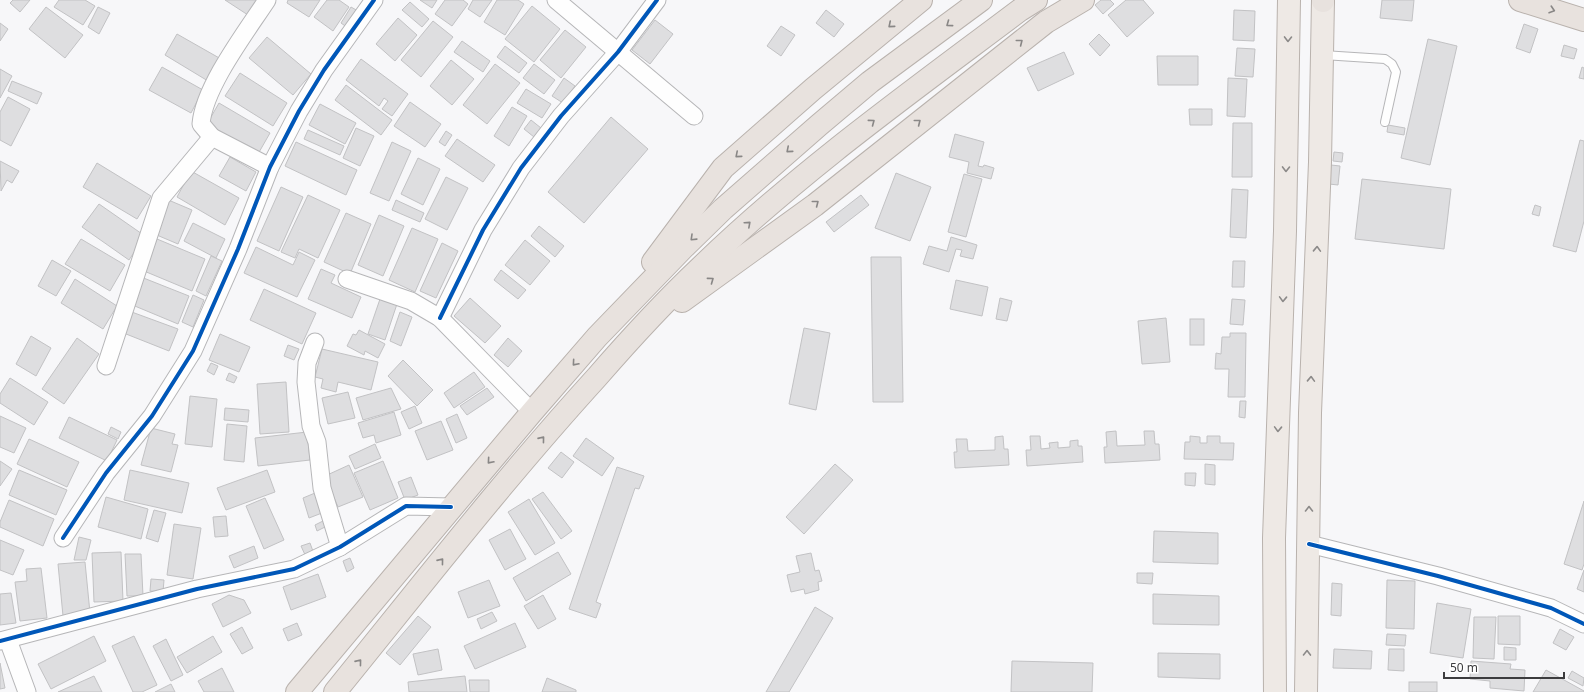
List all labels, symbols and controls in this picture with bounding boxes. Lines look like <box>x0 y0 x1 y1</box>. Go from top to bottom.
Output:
one-way arrow <box>1548 5 1555 14</box>
one-way arrow <box>947 19 954 26</box>
one-way arrow <box>888 20 895 27</box>
one-way arrow <box>1284 36 1292 42</box>
one-way arrow <box>1015 40 1022 47</box>
one-way arrow <box>868 120 875 127</box>
one-way arrow <box>913 120 920 127</box>
one-way arrow <box>787 146 794 153</box>
one-way arrow <box>736 150 743 157</box>
one-way arrow <box>1282 166 1290 172</box>
one-way arrow <box>811 201 818 208</box>
one-way arrow <box>743 222 751 229</box>
one-way arrow <box>690 233 698 241</box>
one-way arrow <box>1313 246 1321 252</box>
one-way arrow <box>706 278 713 285</box>
one-way arrow <box>1279 296 1287 302</box>
one-way arrow <box>573 358 580 365</box>
one-way arrow <box>1307 376 1316 382</box>
one-way arrow <box>1274 426 1282 432</box>
one-way arrow <box>537 436 544 444</box>
one-way arrow <box>487 456 495 464</box>
one-way arrow <box>1305 506 1313 512</box>
one-way arrow <box>437 558 444 565</box>
one-way arrow <box>1303 650 1311 656</box>
scale bar <box>1444 654 1564 680</box>
one-way arrow <box>355 659 362 666</box>
text: 50 m <box>1450 659 1478 676</box>

